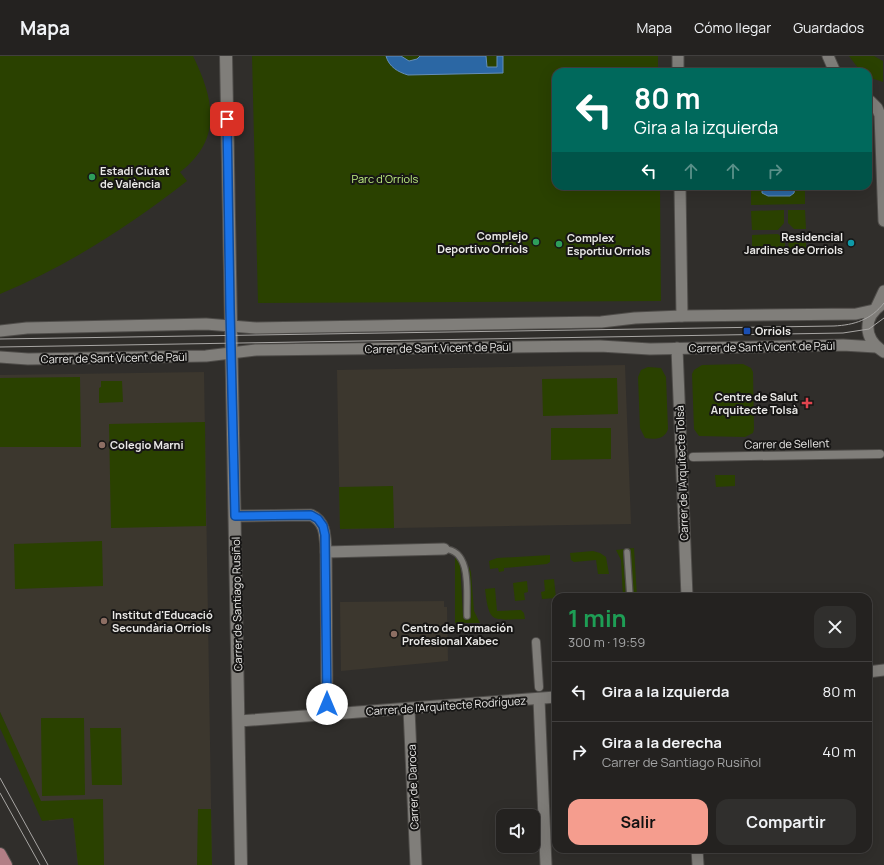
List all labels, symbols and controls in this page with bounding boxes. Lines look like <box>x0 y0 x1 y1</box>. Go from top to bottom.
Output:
text: Mapa <box>20 15 70 41</box>
text: Mapa <box>637 18 672 37</box>
text: Cómo llegar <box>694 18 771 37</box>
text: Guardados <box>793 18 864 37</box>
text: 80 m <box>634 79 700 117</box>
icon: left <box>568 84 620 136</box>
pin <box>210 102 244 136</box>
icon: arrive <box>216 108 238 130</box>
text: Gira a la izquierda <box>634 115 778 139</box>
icon: left <box>638 160 660 182</box>
icon: ahead <box>680 160 702 182</box>
icon: ahead <box>722 160 744 182</box>
icon: right <box>764 160 786 182</box>
place label: Estadi Ciutat de València <box>100 163 170 191</box>
park label: Parc d'Orriols <box>352 171 419 186</box>
marker: Estadi Ciutat de València <box>87 172 97 182</box>
place label: Complejo Deportivo Orriols <box>437 228 528 256</box>
place label: Residencial Jardines de Orriols <box>744 229 843 257</box>
place label: Complex Esportiu Orriols <box>567 230 650 258</box>
marker: Complejo Deportivo Orriols <box>531 237 541 247</box>
marker: Residencial Jardines de Orriols <box>846 238 856 248</box>
marker: Complex Esportiu Orriols <box>554 239 564 249</box>
place label: Orriols <box>755 323 791 338</box>
marker: Orriols <box>742 326 752 336</box>
street label: Carrer de Sant Vicent de Paül <box>689 338 835 355</box>
street label: Carrer de Sant Vicent de Paül <box>365 339 511 356</box>
street label: Carrer de Sant Vicent de Paül <box>41 349 187 366</box>
place label: Centre de Salut Arquitecte Tolsà <box>711 389 798 417</box>
marker: Centre de Salut Arquitecte Tolsà <box>801 397 813 409</box>
street label: Carrer de l'Arquitecte Tolsà <box>672 405 691 541</box>
street label: Carrer de Sellent <box>744 435 830 452</box>
place label: Colegio Marni <box>110 437 184 452</box>
marker: Colegio Marni <box>97 440 107 450</box>
street label: Carrer de Santiago Rusiñol <box>228 537 245 671</box>
text: 1 min <box>568 601 627 634</box>
button: close <box>814 606 856 648</box>
place label: Institut d'Educació Secundària Orriols <box>112 607 213 635</box>
marker: Institut d'Educació Secundària Orriols <box>99 616 109 626</box>
place label: Centro de Formación Profesional Xabec <box>402 620 513 648</box>
marker: Centro de Formación Profesional Xabec <box>389 629 399 639</box>
text: 300 m · 19:59 <box>568 633 645 651</box>
icon: left <box>568 681 590 703</box>
text: Gira a la izquierda <box>602 681 729 702</box>
text: 80 m <box>822 681 856 702</box>
position arrow <box>306 683 348 725</box>
street label: Carrer de l'Arquitecte Rodríguez <box>365 692 527 719</box>
text: Gira a la derecha <box>602 732 722 753</box>
icon: right <box>568 741 590 763</box>
text: 40 m <box>822 741 856 762</box>
street label: Carrer de Daroca <box>404 744 421 830</box>
text: Carrer de Santiago Rusiñol <box>602 753 761 771</box>
button: Salir <box>568 799 708 845</box>
button: Compartir <box>716 799 856 845</box>
map controls <box>496 809 540 853</box>
button: sound <box>496 809 540 853</box>

